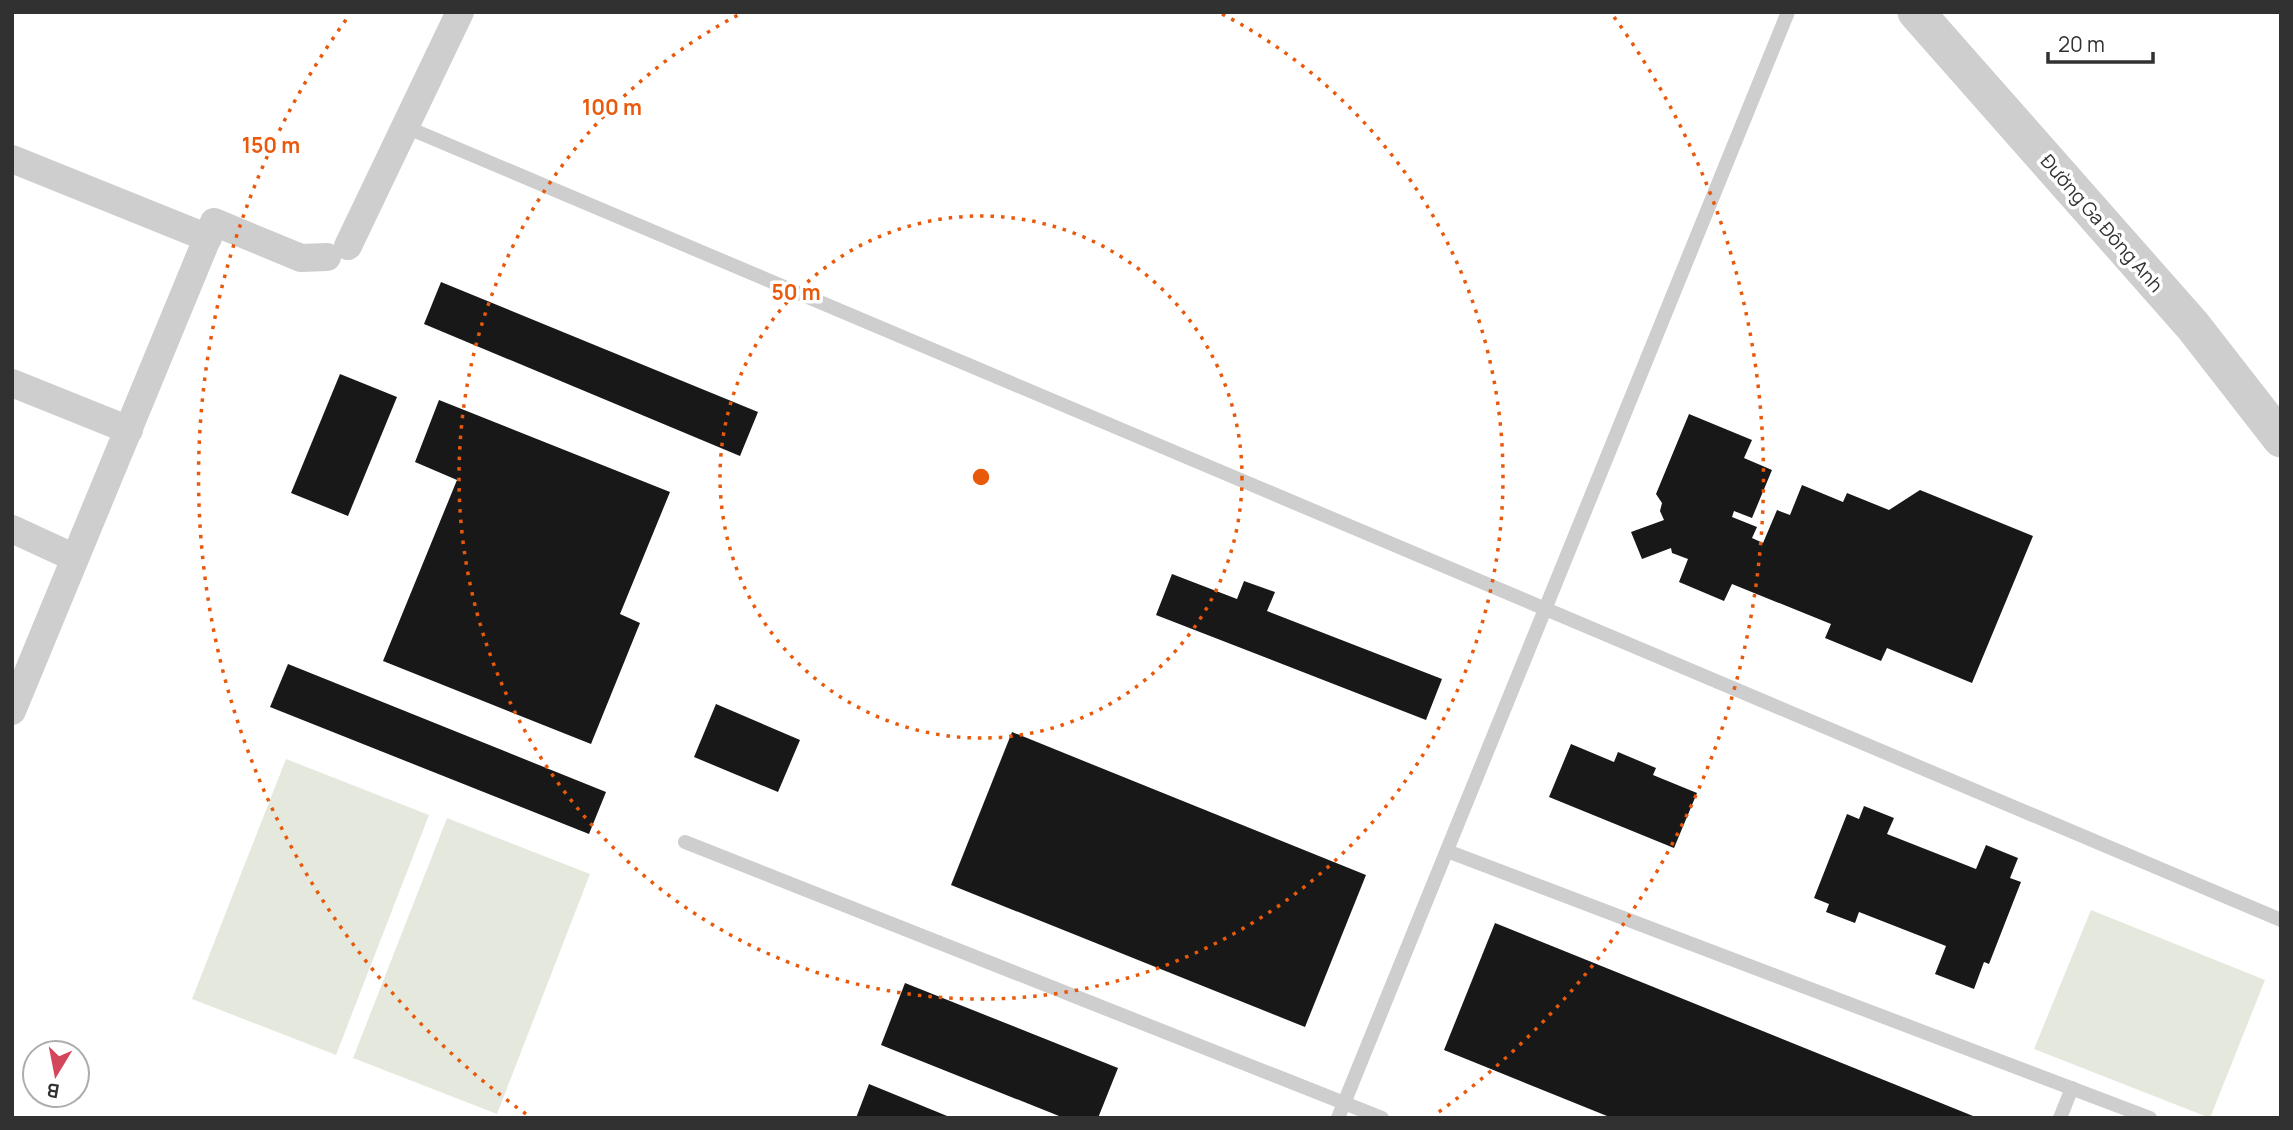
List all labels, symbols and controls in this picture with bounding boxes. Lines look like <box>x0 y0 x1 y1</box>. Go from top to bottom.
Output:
scale bar <box>2048 21 2153 65</box>
text: 20 m <box>2058 30 2105 58</box>
text: 100 m <box>582 93 642 121</box>
text: 150 m <box>242 131 300 159</box>
street label: Đường Ga Đông Anh <box>2035 149 2169 297</box>
text: 50 m <box>771 278 821 306</box>
centre of rings <box>969 465 993 489</box>
north arrow <box>21 1039 91 1109</box>
text: B <box>45 1077 61 1105</box>

